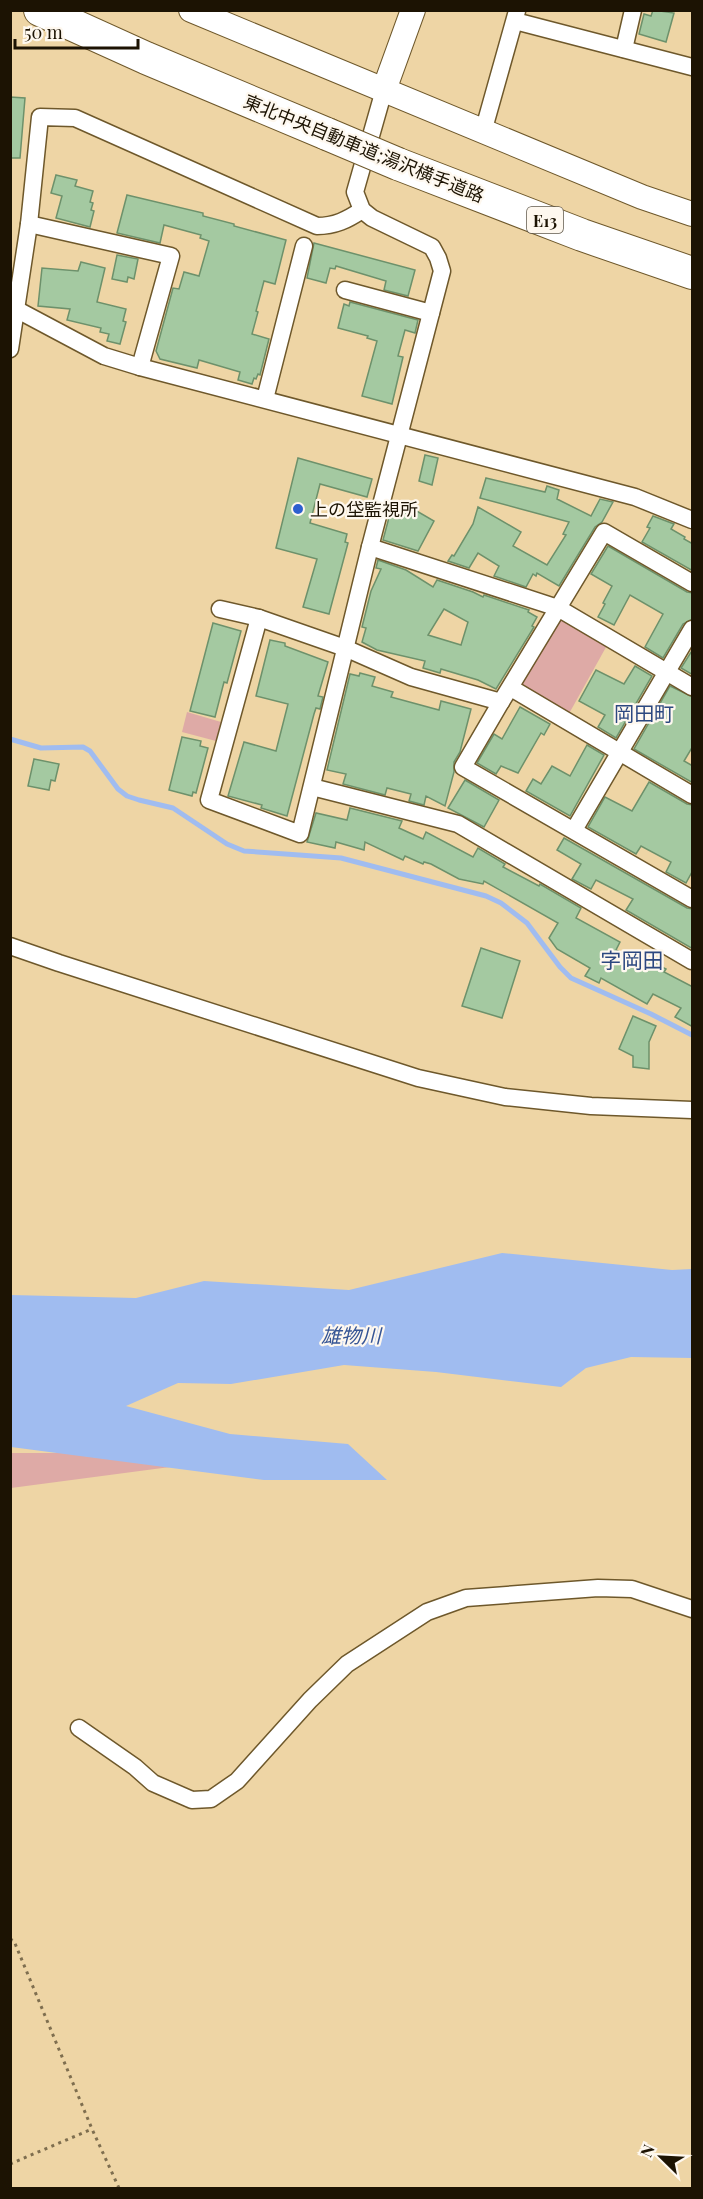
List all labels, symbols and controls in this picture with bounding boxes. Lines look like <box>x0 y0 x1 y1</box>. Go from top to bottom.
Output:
scale bar <box>15 12 138 50</box>
text: 50 m <box>24 20 63 44</box>
street label: 東北中央自動車道;湯沢横手道路 <box>240 89 488 207</box>
road number: E13 <box>527 207 563 233</box>
place label: 上の垈監視所 <box>310 497 418 521</box>
marker: 上の垈監視所 <box>291 502 305 516</box>
district label: 岡田町 <box>614 699 674 726</box>
district label: 字岡田 <box>601 945 664 973</box>
water label: 雄物川 <box>321 1321 383 1348</box>
north arrow <box>631 2127 691 2187</box>
text: N <box>635 2141 659 2160</box>

